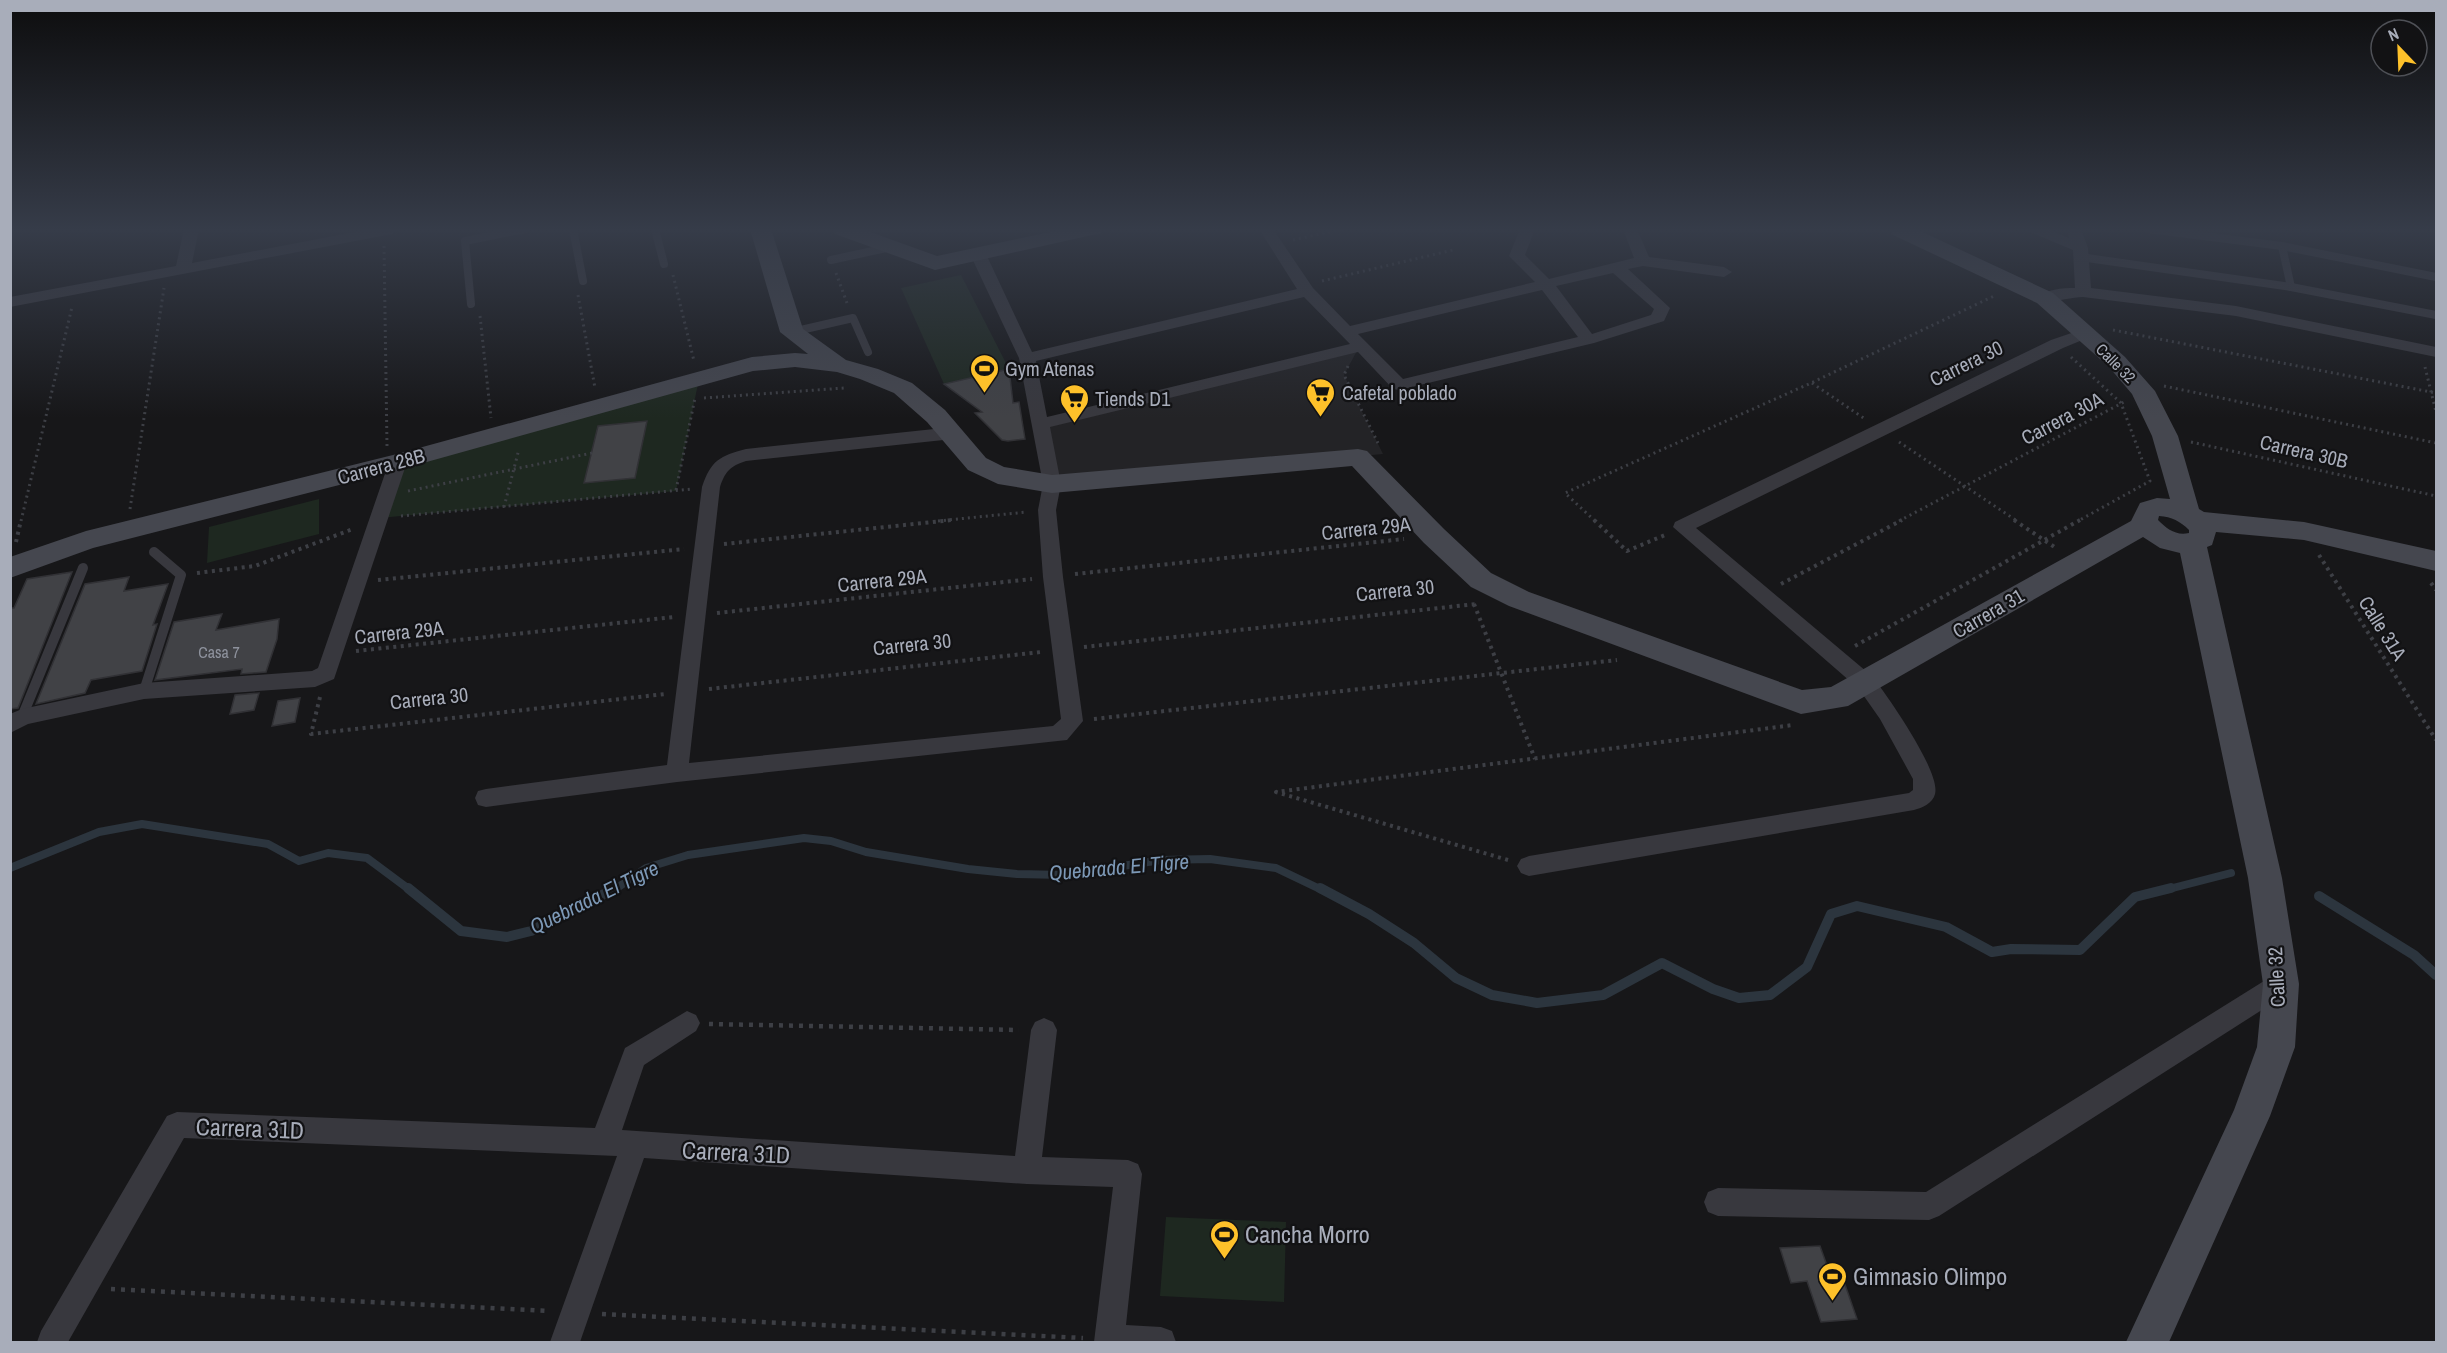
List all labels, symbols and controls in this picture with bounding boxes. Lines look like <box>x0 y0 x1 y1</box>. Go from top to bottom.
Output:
north arrow <box>2369 18 2429 78</box>
text: N <box>2384 22 2402 46</box>
street label: Carrera 30 <box>1925 334 2007 392</box>
street label: Calle 32 <box>2091 338 2141 388</box>
sports icon: Gym Atenas <box>968 352 1000 394</box>
place label: Gym Atenas <box>1005 355 1094 382</box>
supermarket icon: Cafetal poblado <box>1305 376 1337 418</box>
place label: Cafetal poblado <box>1342 379 1457 406</box>
supermarket icon: Tiends D1 <box>1058 382 1090 424</box>
place label: Tiends D1 <box>1095 385 1170 412</box>
street label: Carrera 30A <box>2016 385 2108 451</box>
street label: Carrera 30B <box>2257 428 2351 474</box>
street label: Carrera 28B <box>334 441 428 491</box>
street label: Carrera 29A <box>1320 510 1412 546</box>
street label: Carrera 29A <box>836 562 928 598</box>
street label: Carrera 30 <box>1355 572 1435 608</box>
street label: Carrera 31 <box>1947 582 2029 644</box>
street label: Calle 31A <box>2353 591 2413 665</box>
street label: Carrera 29A <box>353 614 445 650</box>
street label: Carrera 30 <box>872 626 952 662</box>
house number: Casa 7 <box>198 641 240 663</box>
street label: Carrera 30 <box>389 680 469 716</box>
water label: Quebrada El Tigre <box>1048 846 1190 888</box>
water label: Quebrada El Tigre <box>524 853 664 941</box>
street label: Calle 32 <box>2261 946 2291 1008</box>
street label: Carrera 31D <box>195 1110 305 1146</box>
street label: Carrera 31D <box>681 1133 791 1171</box>
sports icon: Cancha Morro <box>1208 1218 1240 1260</box>
place label: Cancha Morro <box>1245 1218 1370 1250</box>
sports icon: Gimnasio Olimpo <box>1816 1260 1848 1302</box>
place label: Gimnasio Olimpo <box>1853 1260 2007 1292</box>

